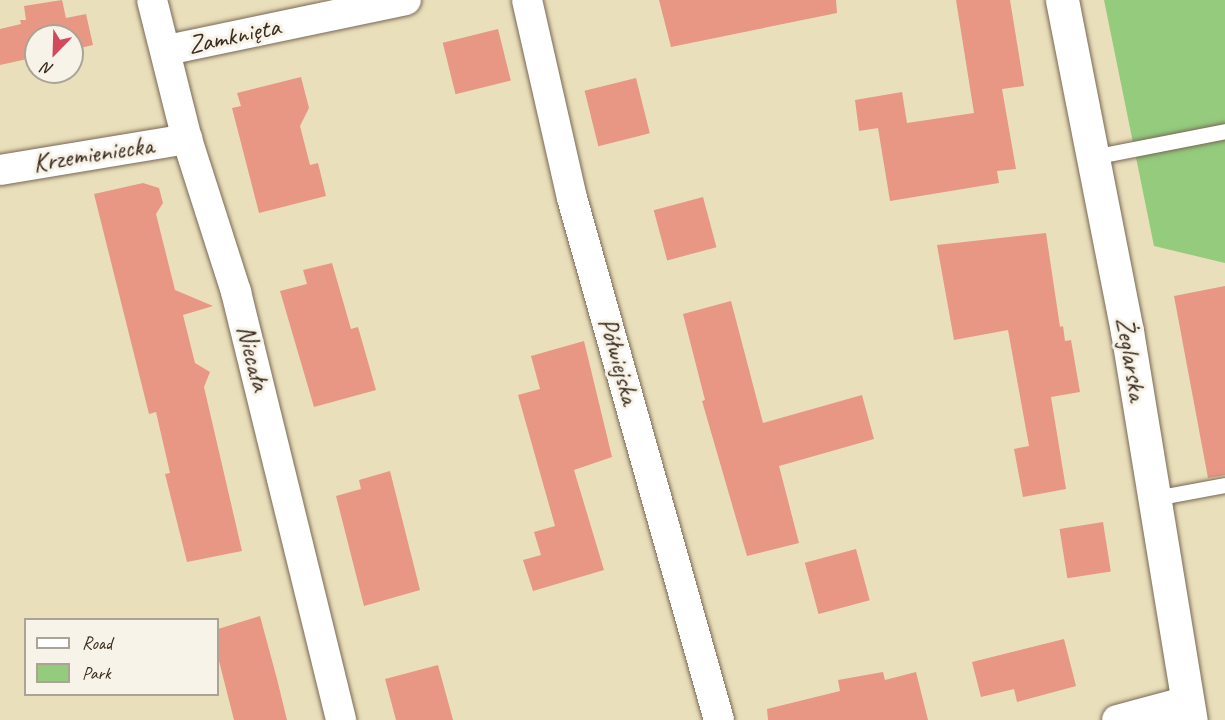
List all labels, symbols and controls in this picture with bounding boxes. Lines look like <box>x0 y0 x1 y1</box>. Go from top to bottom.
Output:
street label: Zamknięta <box>185 11 283 61</box>
north arrow <box>24 24 84 84</box>
text: N <box>39 58 56 80</box>
street label: Krzemieniecka <box>31 129 155 179</box>
street label: Półwiejska <box>592 314 646 408</box>
street label: Żeglarska <box>1108 315 1154 403</box>
street label: Niecała <box>230 322 276 394</box>
legend <box>24 618 219 696</box>
text: Road <box>82 632 112 654</box>
text: Park <box>82 662 111 684</box>

